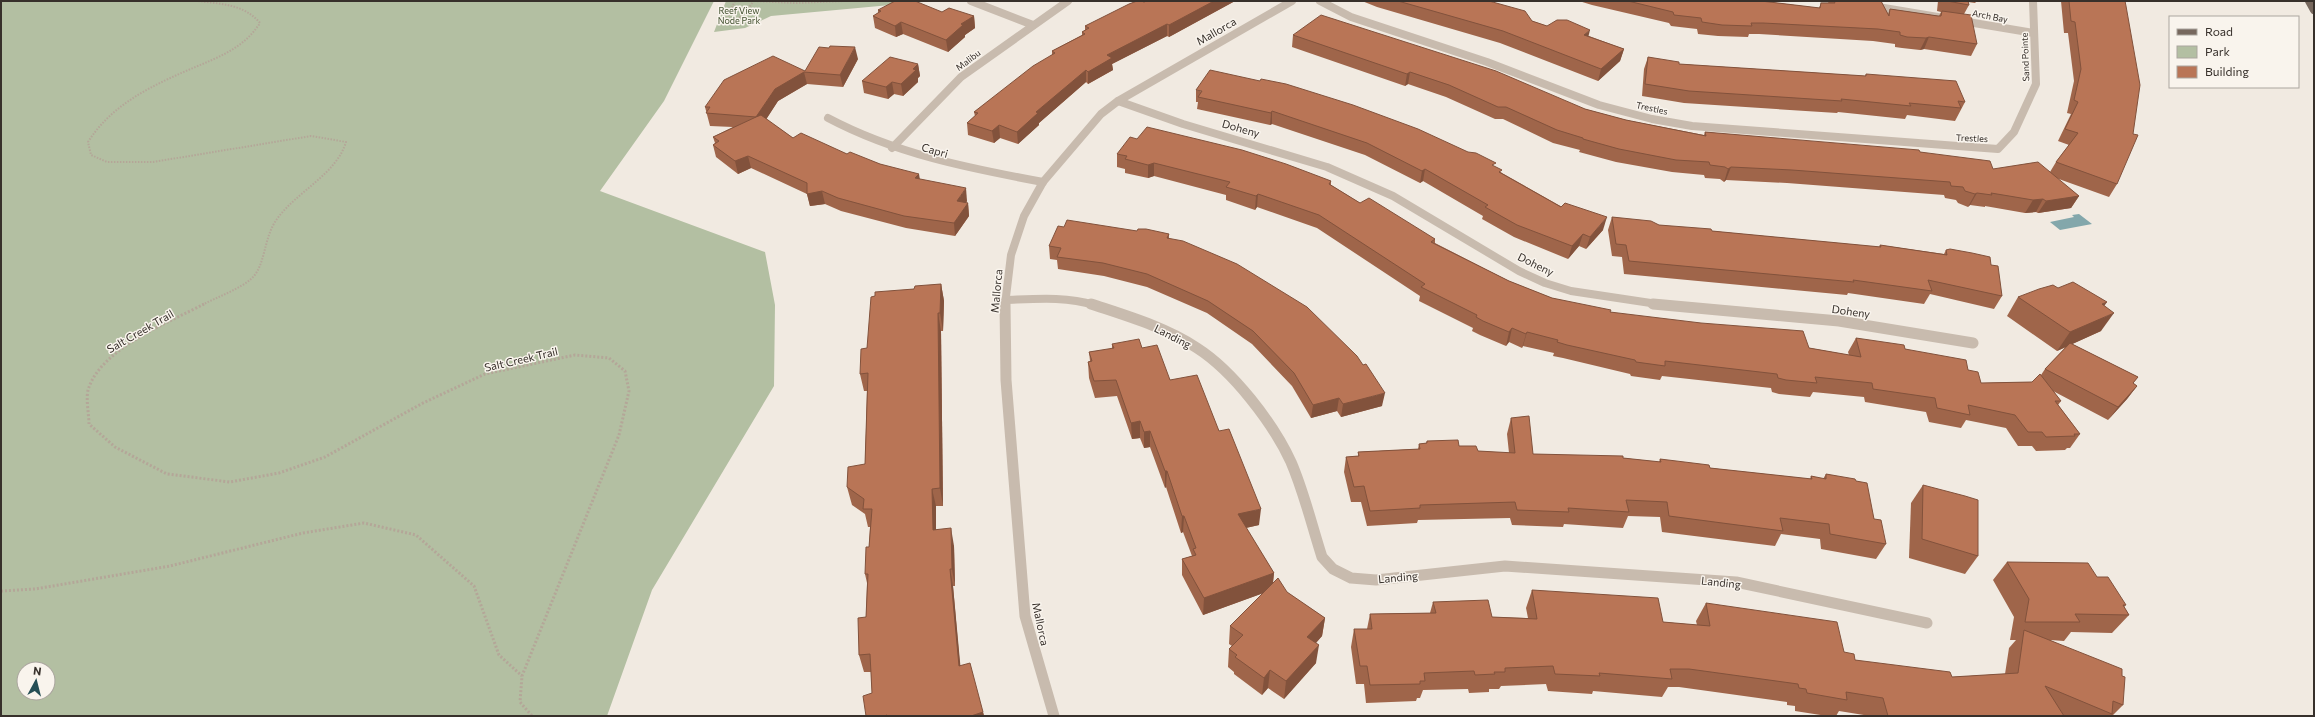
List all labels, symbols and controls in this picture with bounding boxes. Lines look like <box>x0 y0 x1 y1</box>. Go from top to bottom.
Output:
park label: Reef View Node Park <box>718 5 760 26</box>
street label: Arch Bay <box>1971 7 2009 25</box>
street label: Mallorca <box>1194 14 1238 48</box>
legend <box>2169 16 2299 88</box>
text: Road <box>2205 24 2233 38</box>
street label: Sand Pointe <box>2019 32 2031 82</box>
text: Park <box>2205 44 2231 58</box>
street label: Malibu <box>953 47 983 73</box>
text: Building <box>2205 64 2249 78</box>
street label: Trestles <box>1635 99 1669 117</box>
street label: Doheny <box>1221 116 1262 140</box>
street label: Trestles <box>1956 132 1988 144</box>
street label: Capri <box>920 140 950 160</box>
street label: Doheny <box>1516 250 1556 278</box>
street label: Mallorca <box>988 269 1004 313</box>
street label: Doheny <box>1831 302 1871 320</box>
street label: Salt Creek Trail <box>104 307 176 355</box>
street label: Landing <box>1152 321 1194 351</box>
street label: Salt Creek Trail <box>483 344 559 374</box>
street label: Landing <box>1378 569 1418 585</box>
street label: Landing <box>1701 573 1742 591</box>
street label: Mallorca <box>1030 601 1052 647</box>
north arrow <box>16 661 56 701</box>
text: N <box>32 664 42 678</box>

